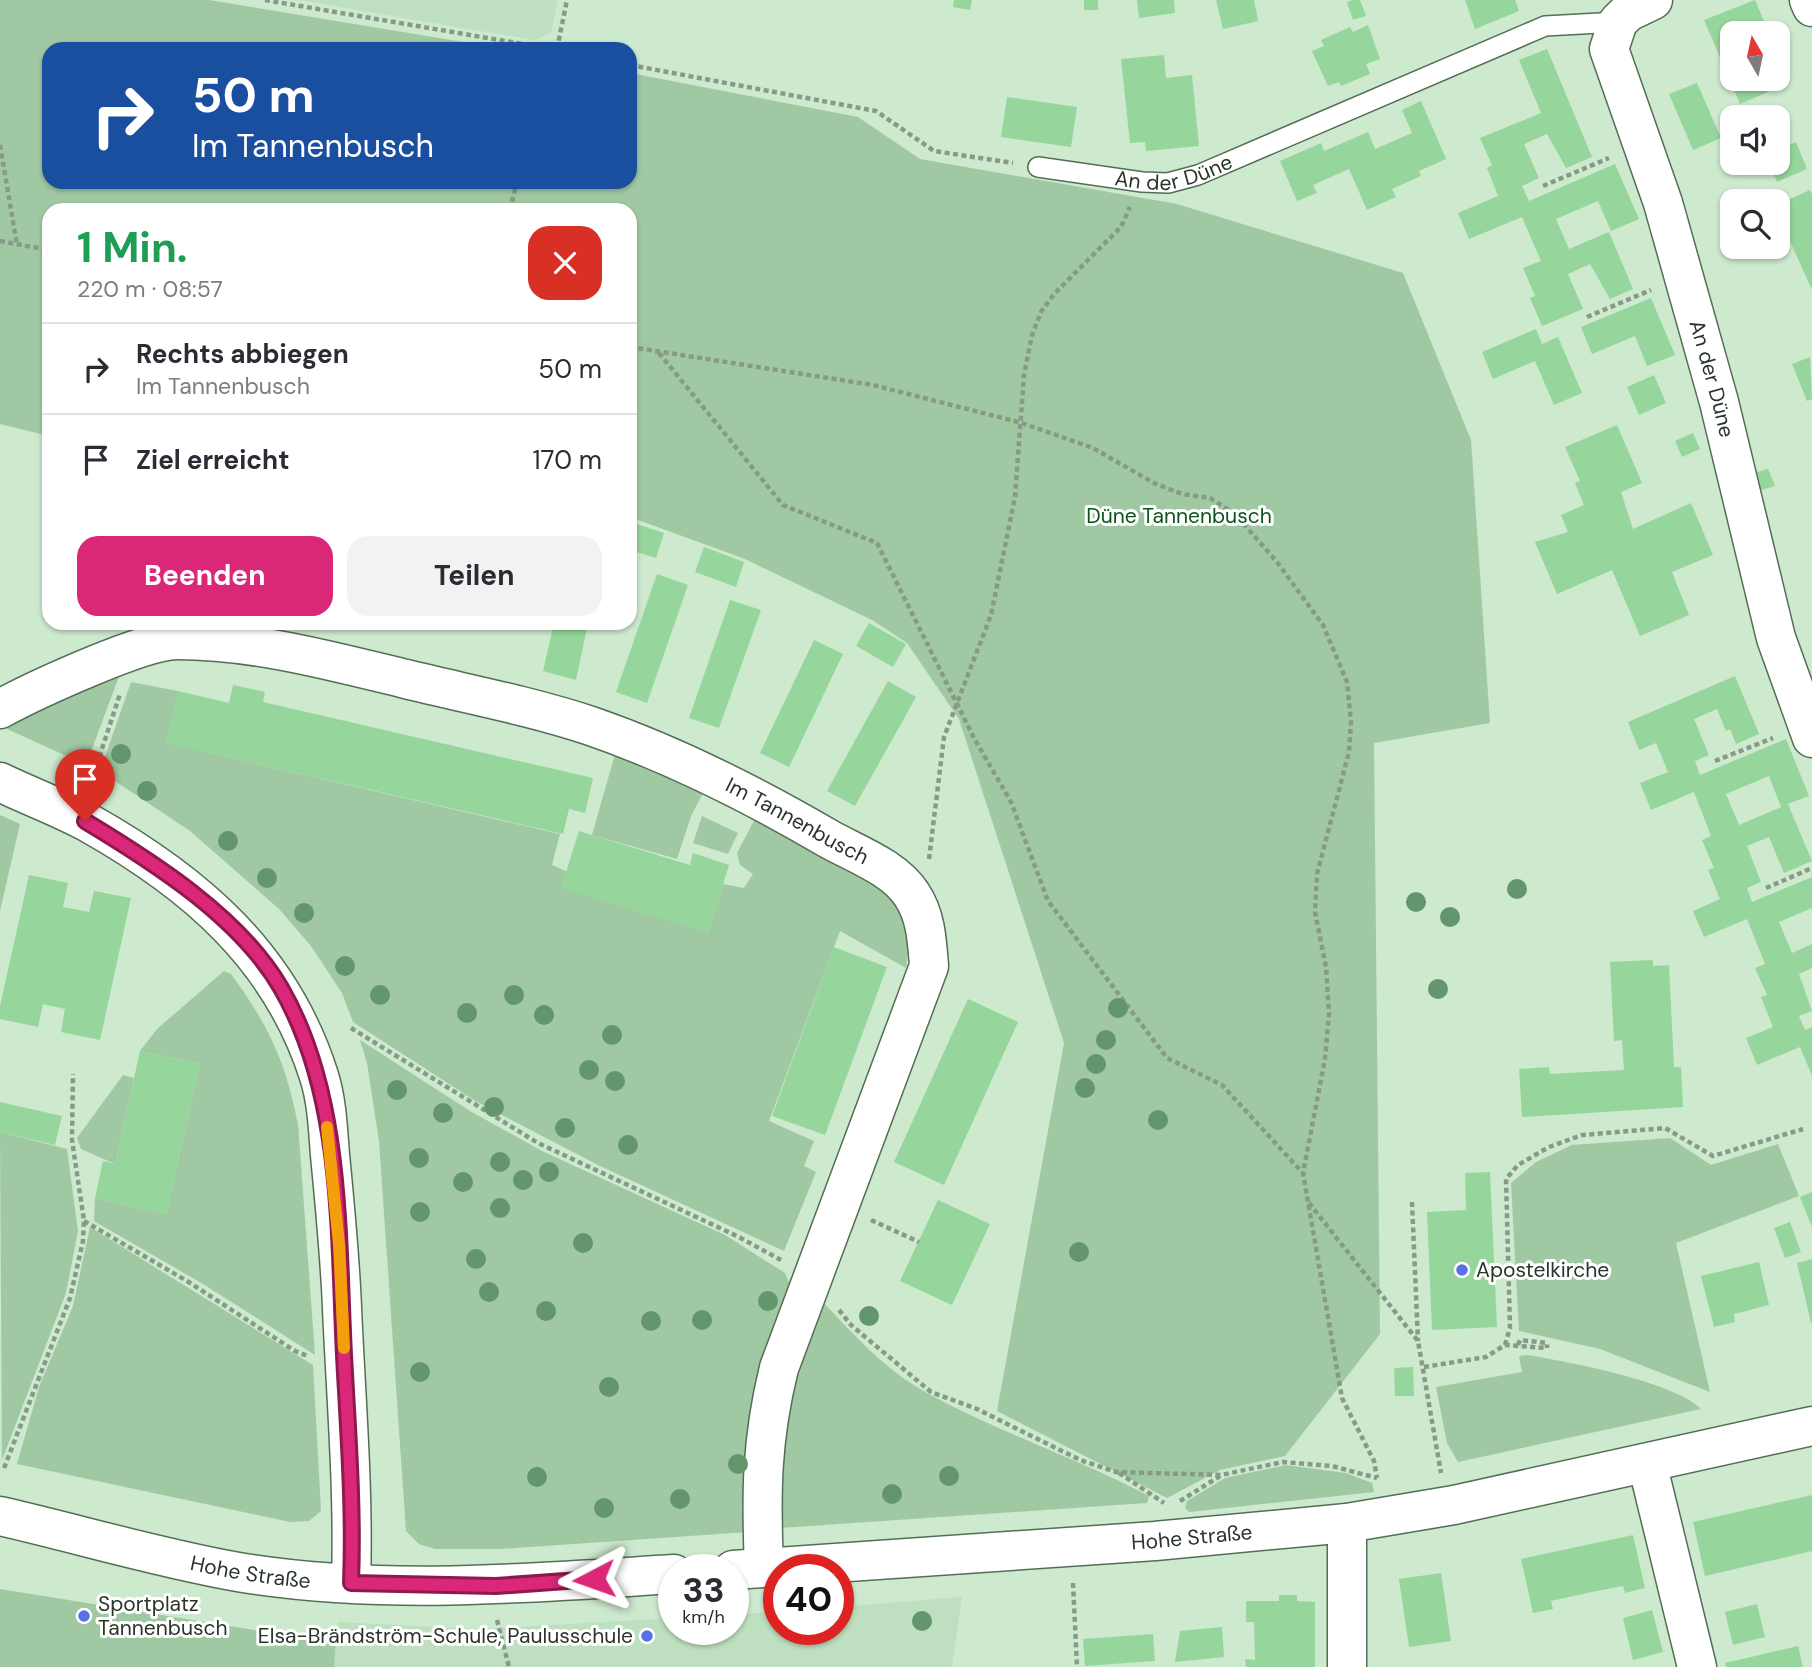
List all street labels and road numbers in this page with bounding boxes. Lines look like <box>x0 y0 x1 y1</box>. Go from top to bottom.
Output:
street label: An der Düne <box>1113 148 1237 197</box>
street label: An der Düne <box>1683 317 1741 440</box>
street label: Im Tannenbusch <box>721 771 874 871</box>
street label: Hohe Straße <box>1130 1518 1254 1557</box>
street label: Hohe Straße <box>188 1549 312 1595</box>

